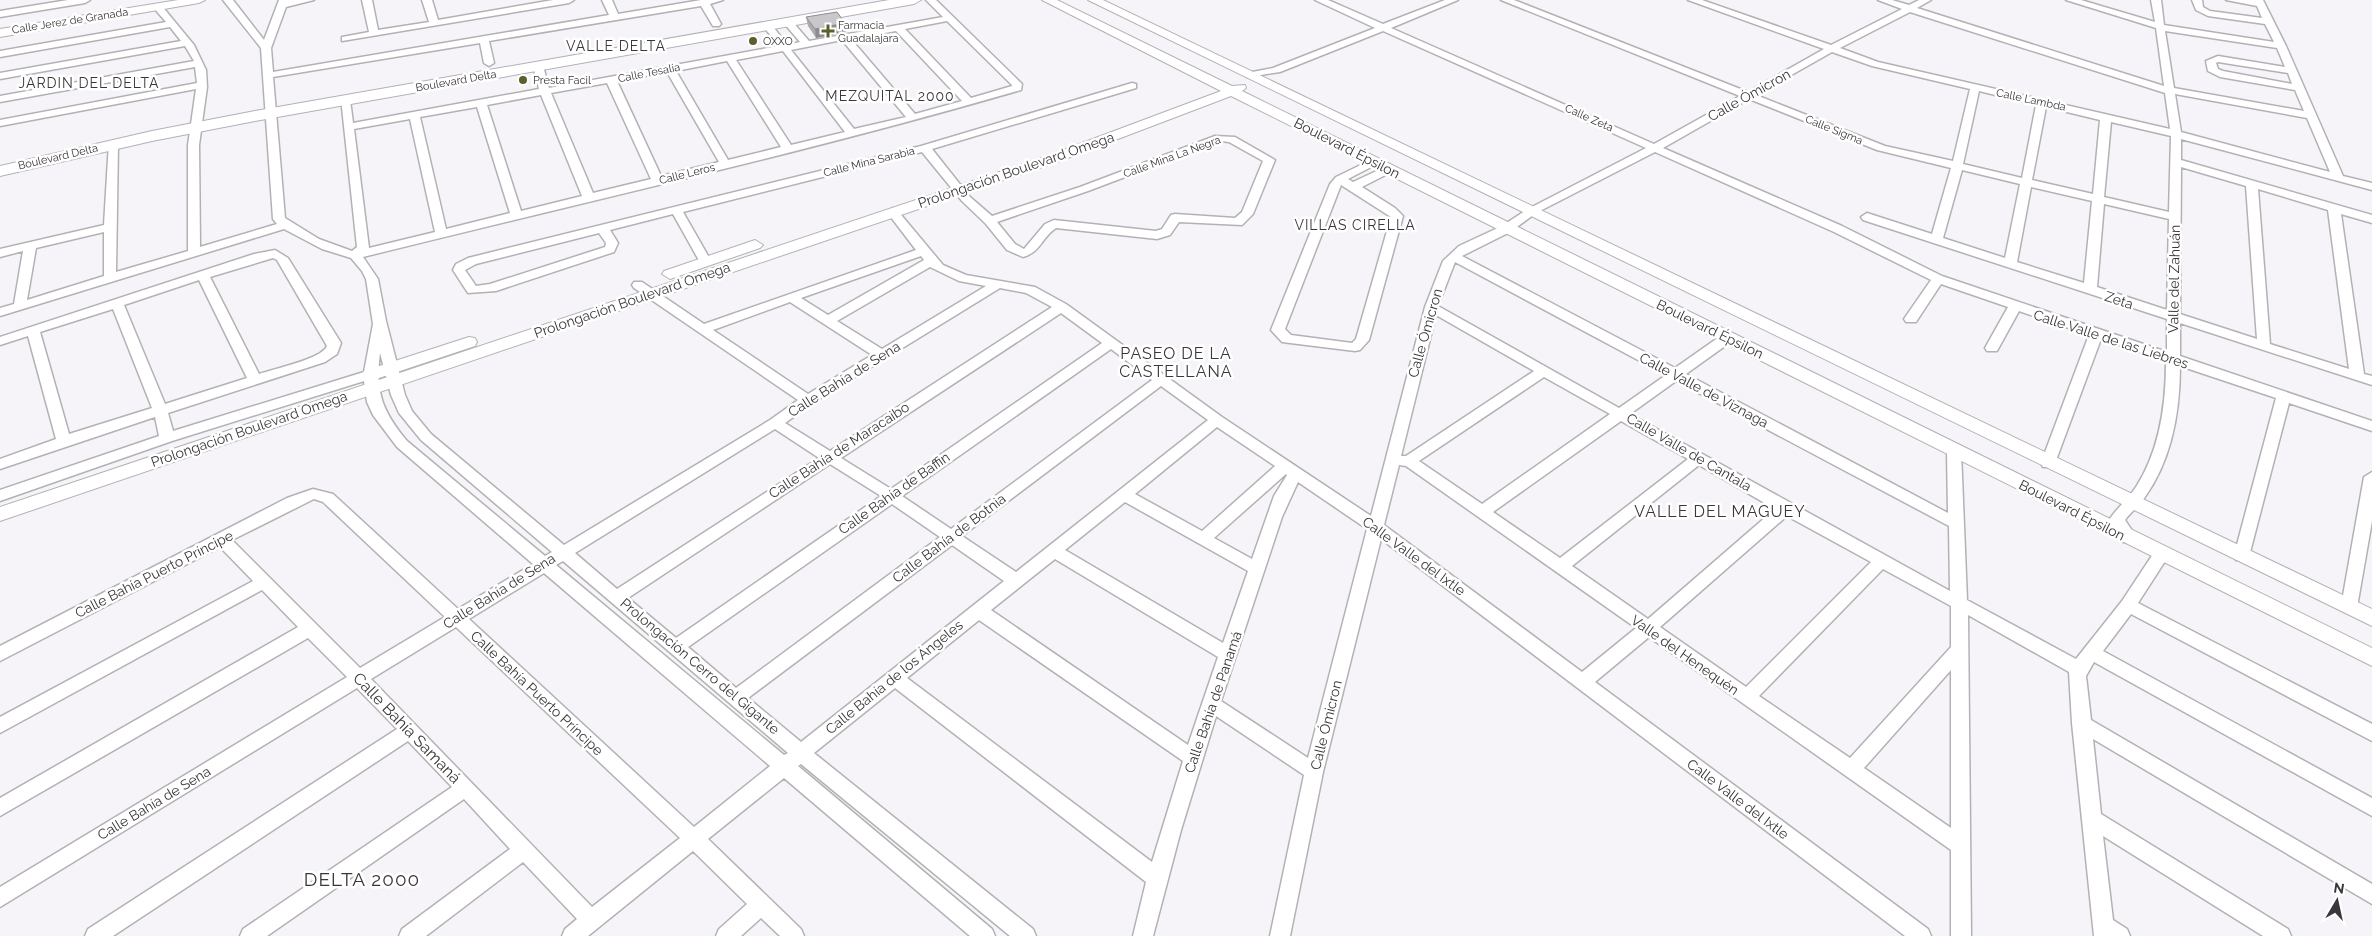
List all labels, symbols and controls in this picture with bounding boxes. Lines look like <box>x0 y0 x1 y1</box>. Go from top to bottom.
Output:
street label: Calle Jerez de Granada <box>11 5 129 37</box>
place label: Farmacia Guadalajara <box>838 19 899 45</box>
marker: Farmacia Guadalajara <box>822 25 834 37</box>
marker: OXXO <box>747 35 759 47</box>
place label: OXXO <box>763 35 793 48</box>
district label: VALLE DELTA <box>566 38 666 54</box>
street label: Calle Tesalia <box>617 61 681 85</box>
street label: Calle Ómicron <box>1704 65 1793 124</box>
street label: Boulevard Delta <box>415 67 497 95</box>
marker: Presta Facil <box>517 74 529 86</box>
place label: Presta Facil <box>533 74 591 87</box>
district label: JARDIN DEL DELTA <box>18 75 160 91</box>
street label: Calle Lambda <box>1995 86 2067 114</box>
district label: MEZQUITAL 2000 <box>825 88 955 104</box>
street label: Calle Zeta <box>1563 102 1615 134</box>
street label: Boulevard Épsilon <box>1291 113 1403 182</box>
street label: Calle Sigma <box>1803 113 1865 147</box>
street label: Prolongación Boulevard Omega <box>916 129 1116 211</box>
street label: Calle Mina La Negra <box>1122 133 1222 181</box>
street label: Boulevard Delta <box>17 141 99 173</box>
street label: Calle Mina Sarabia <box>822 144 916 180</box>
street label: Calle Leros <box>658 161 716 187</box>
district label: VILLAS CIRELLA <box>1294 217 1416 233</box>
street label: Valle del Zahuán <box>2165 225 2183 333</box>
street label: Prolongación Boulevard Omega <box>532 259 732 341</box>
street label: Calle Ómicron <box>1404 286 1445 379</box>
street label: Zeta <box>2103 288 2135 312</box>
street label: Boulevard Épsilon <box>1654 295 1766 362</box>
street label: Calle Valle de las Liebres <box>2031 306 2191 372</box>
street label: Calle Bahía de Sena <box>785 338 903 420</box>
district label: PASEO DE LA CASTELLANA <box>1119 344 1233 381</box>
street label: Calle Valle de Viznaga <box>1637 349 1771 431</box>
street label: Prolongación Boulevard Omega <box>149 388 349 470</box>
street label: Calle Bahía de Maracaibo <box>766 399 912 501</box>
street label: Calle Valle de Cantala <box>1624 410 1754 494</box>
street label: Calle Bahía de Baffin <box>835 449 953 537</box>
street label: Boulevard Épsilon <box>2016 475 2128 544</box>
street label: Calle Bahía de Botnia <box>889 490 1009 586</box>
district label: VALLE DEL MAGUEY <box>1634 502 1806 521</box>
street label: Calle Valle del Ixtle <box>1359 513 1469 599</box>
street label: Calle Bahía Puerto Príncipe <box>72 527 236 621</box>
street label: Calle Bahía de Sena <box>440 550 558 632</box>
street label: Prolongación Cerro del Gigante <box>617 595 783 737</box>
street label: Valle del Henequén <box>1628 612 1742 698</box>
street label: Calle Bahía de los Ángeles <box>822 616 966 737</box>
street label: Calle Bahía Puerto Príncipe <box>468 627 606 759</box>
street label: Calle Bahía de Panamá <box>1181 629 1245 775</box>
street label: Calle Bahía Samaná <box>349 669 465 787</box>
street label: Calle Ómicron <box>1306 678 1345 772</box>
street label: Calle Valle del Ixtle <box>1684 756 1792 842</box>
street label: Calle Bahía de Sena <box>95 763 213 843</box>
district label: DELTA 2000 <box>304 868 420 890</box>
north arrow <box>2312 876 2362 926</box>
text: N <box>2333 879 2346 897</box>

